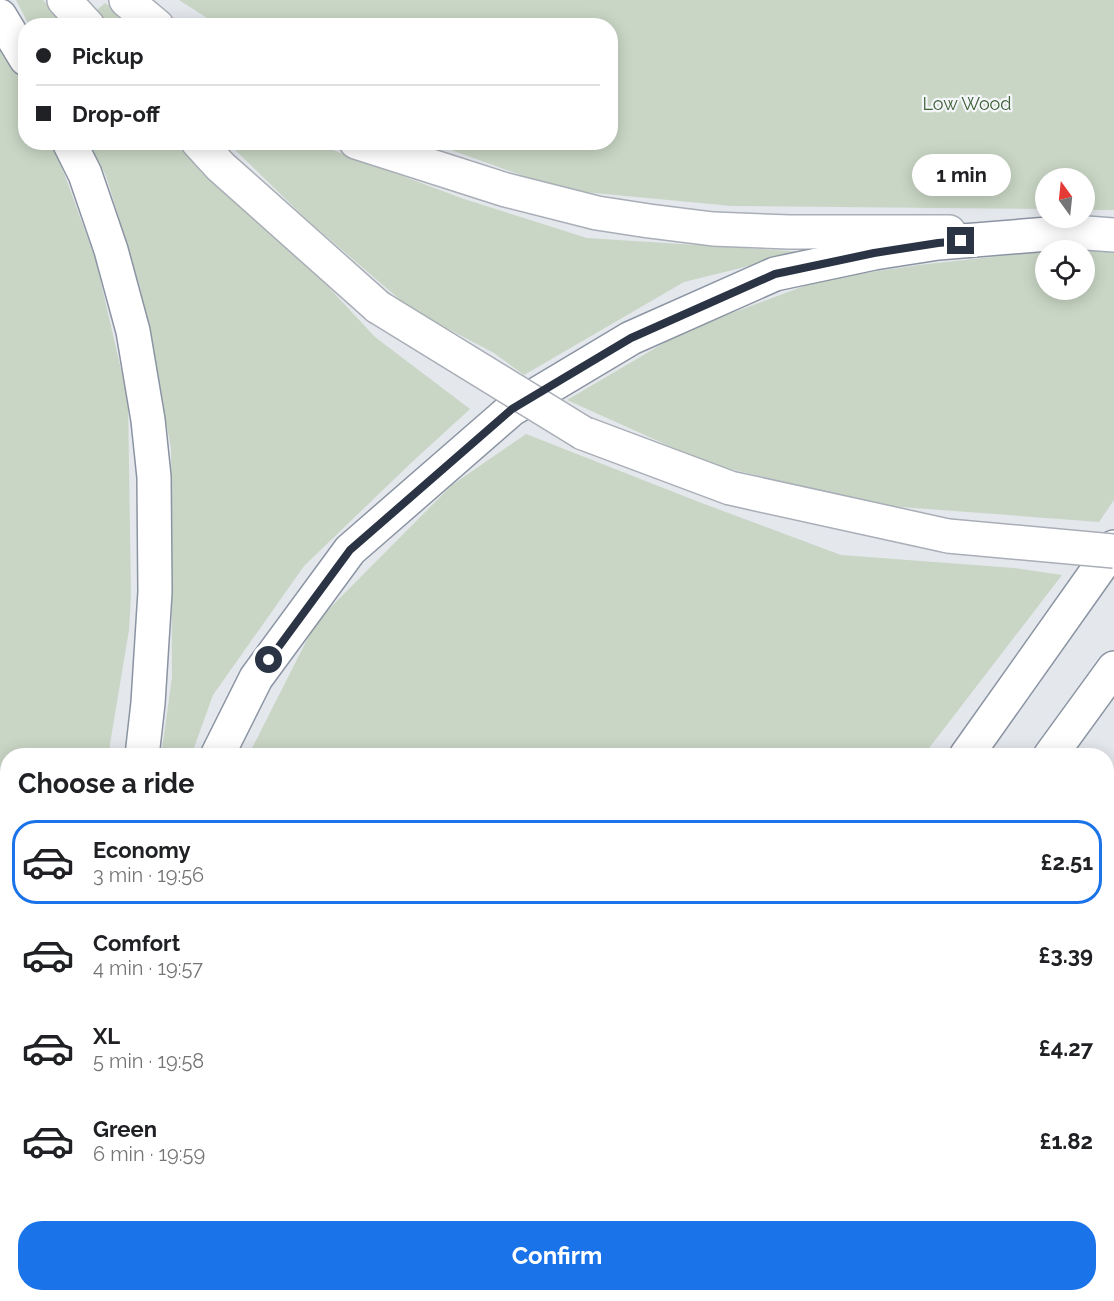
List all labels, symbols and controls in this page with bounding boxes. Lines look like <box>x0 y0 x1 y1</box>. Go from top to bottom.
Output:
text: Pickup <box>72 43 144 69</box>
park label: Low Wood <box>922 93 1012 114</box>
text: Drop-off <box>72 101 160 127</box>
callout: 1 min <box>912 154 1010 196</box>
text: 1 min <box>936 163 987 187</box>
north arrow <box>1035 168 1095 228</box>
map controls <box>1035 168 1095 300</box>
route end <box>947 227 974 254</box>
button: locate <box>1035 240 1095 300</box>
route start <box>255 646 282 673</box>
text: Choose a ride <box>18 768 194 799</box>
icon: car <box>21 835 75 889</box>
text: Economy <box>93 837 191 863</box>
text: £2.51 <box>1041 849 1093 875</box>
text: 3 min · 19:56 <box>93 863 204 887</box>
icon: car <box>21 928 75 982</box>
text: Comfort <box>93 930 180 956</box>
text: £3.39 <box>1039 942 1093 968</box>
text: 4 min · 19:57 <box>93 956 203 980</box>
icon: car <box>21 1021 75 1075</box>
text: XL <box>93 1023 120 1049</box>
text: £4.27 <box>1039 1035 1093 1061</box>
text: 5 min · 19:58 <box>93 1049 204 1073</box>
icon: car <box>21 1114 75 1168</box>
text: Green <box>93 1116 157 1142</box>
text: £1.82 <box>1039 1128 1093 1154</box>
text: 6 min · 19:59 <box>93 1142 205 1166</box>
button: Confirm <box>18 1221 1096 1290</box>

